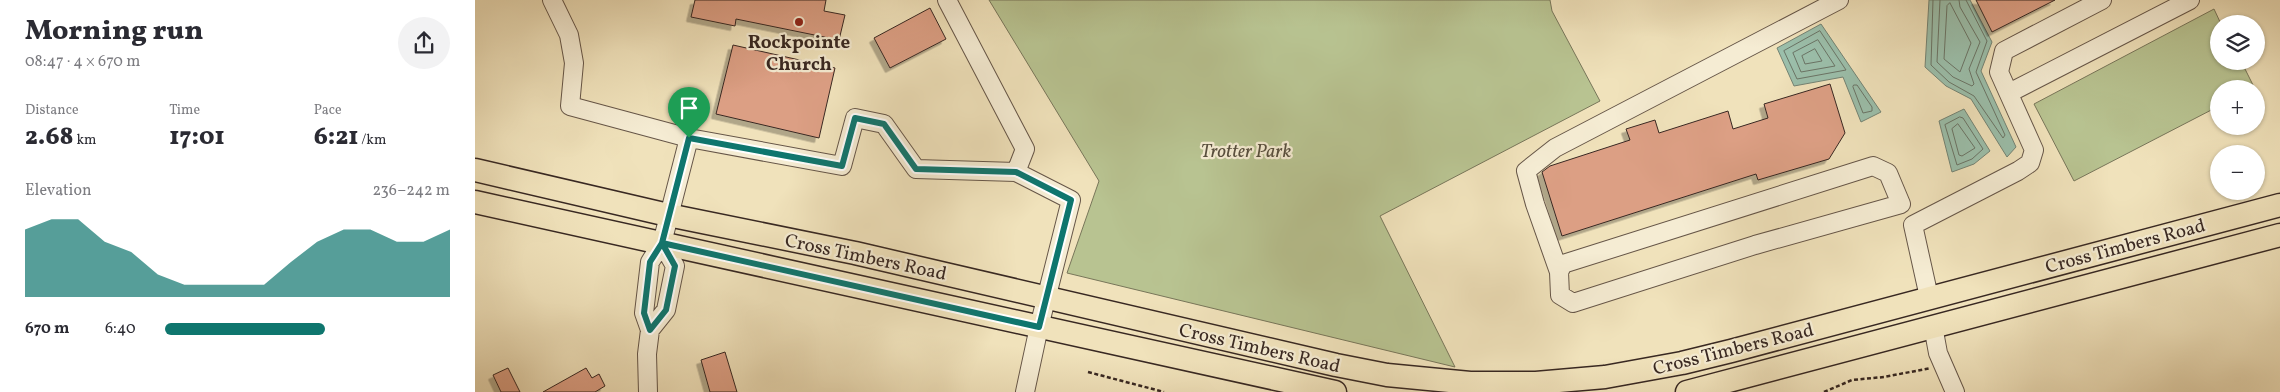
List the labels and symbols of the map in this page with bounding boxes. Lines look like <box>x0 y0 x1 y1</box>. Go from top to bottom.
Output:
marker: Rockpointe Church <box>793 16 805 28</box>
place label: Rockpointe Church <box>748 30 851 78</box>
pin <box>668 87 710 138</box>
park label: Trotter Park <box>1201 139 1291 165</box>
street label: Cross Timbers Road <box>2043 213 2209 281</box>
street label: Cross Timbers Road <box>782 228 949 288</box>
street label: Cross Timbers Road <box>1650 317 1817 382</box>
street label: Cross Timbers Road <box>1176 318 1343 380</box>

